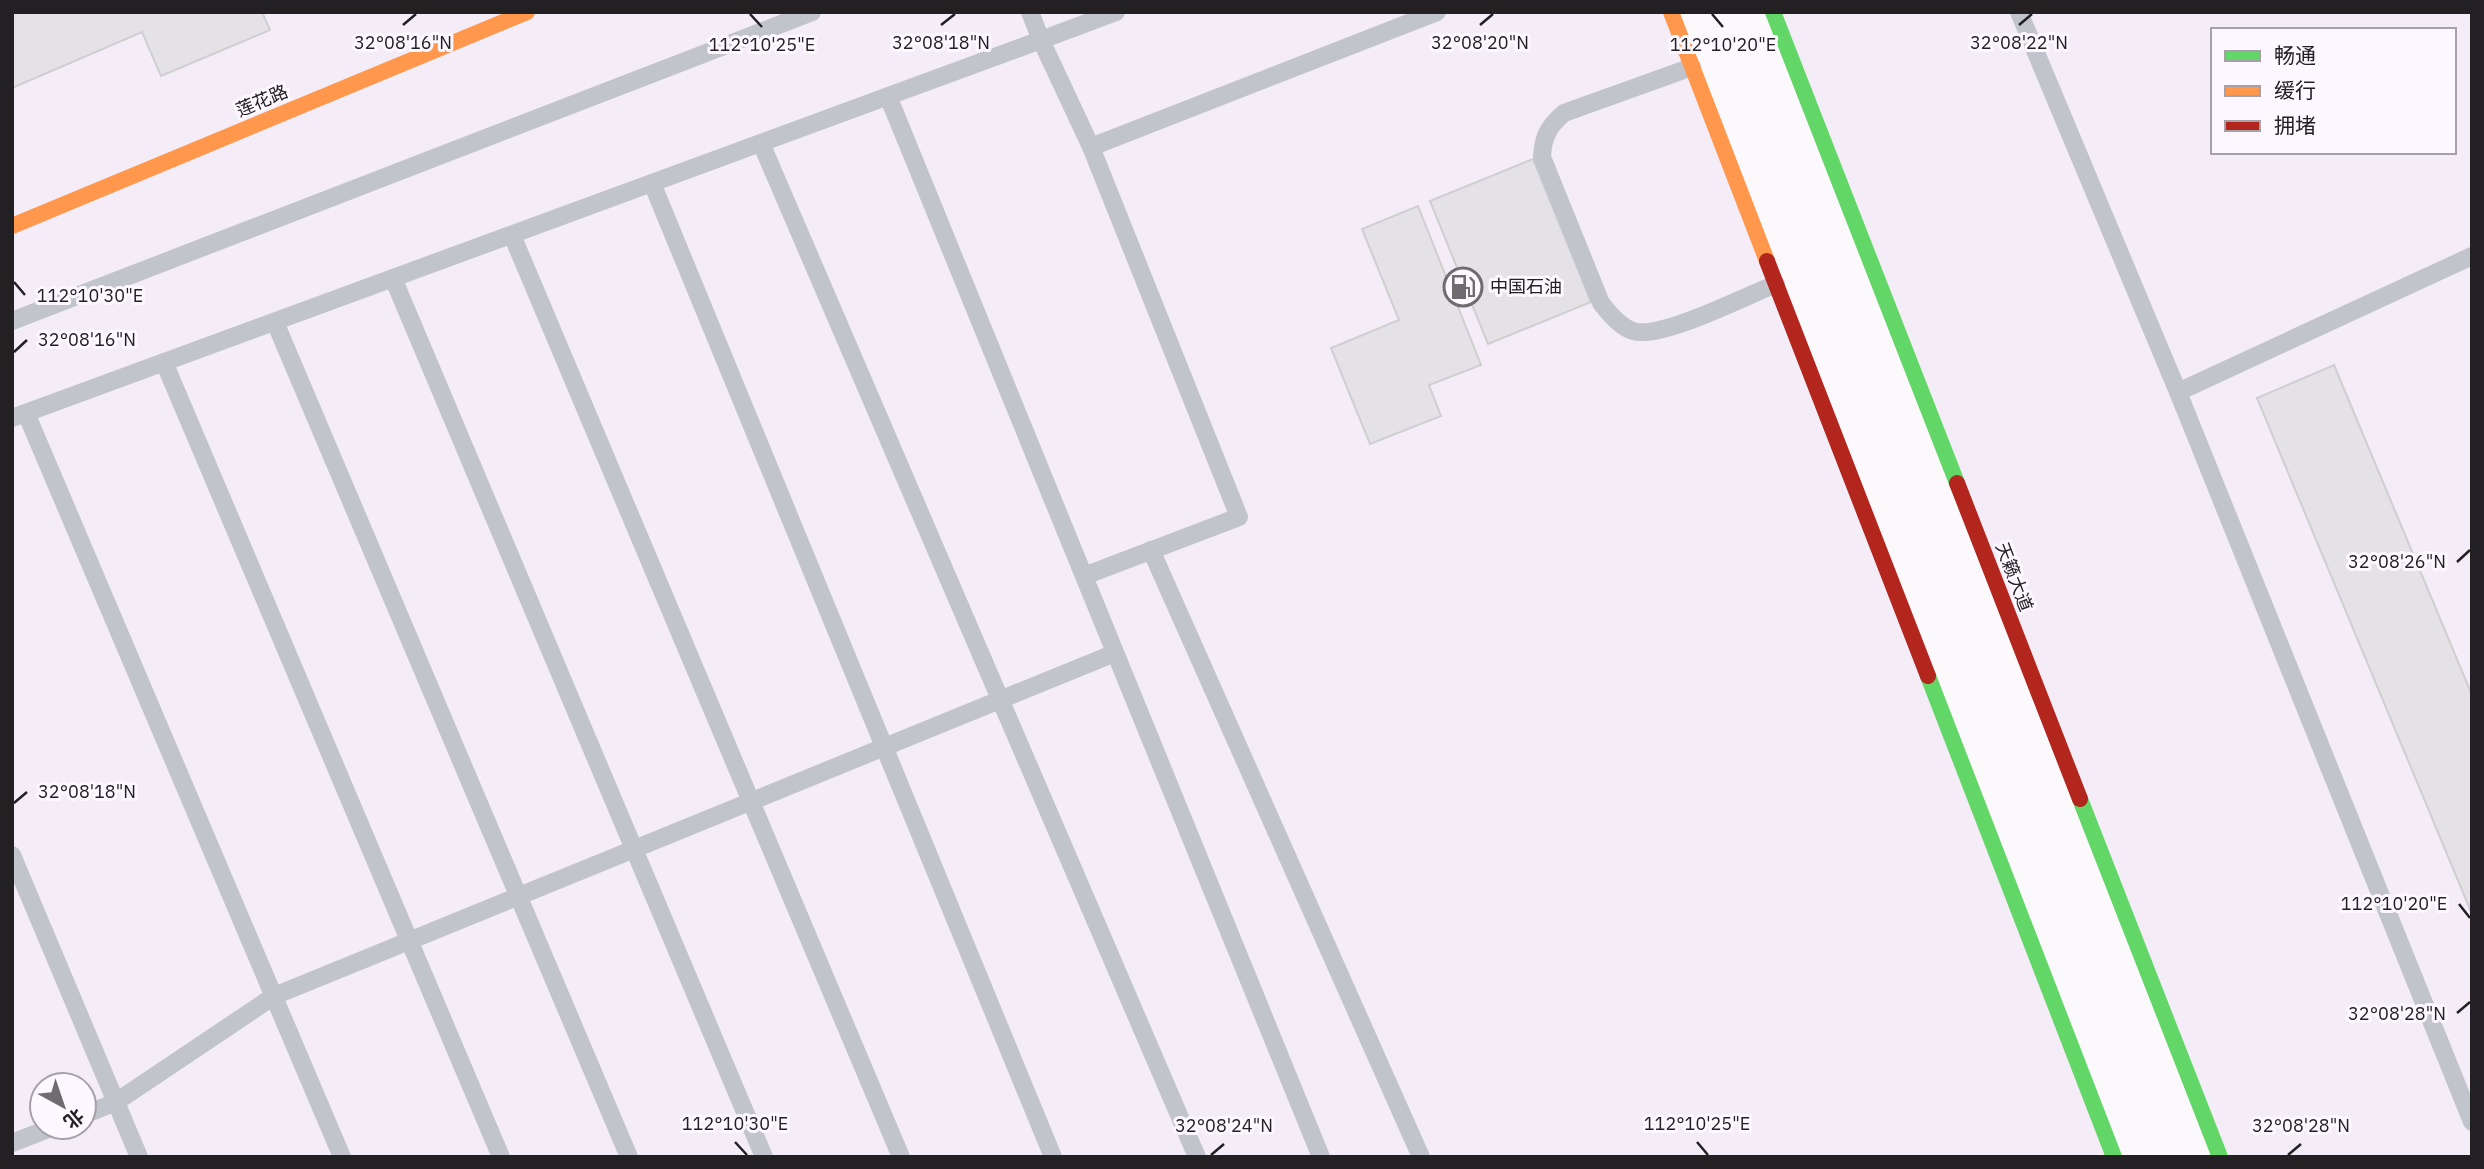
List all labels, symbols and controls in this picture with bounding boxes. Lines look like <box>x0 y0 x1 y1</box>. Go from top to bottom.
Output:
legend <box>2211 28 2456 154</box>
text: 32°08'16"N <box>354 31 452 54</box>
text: 32°08'18"N <box>892 31 990 54</box>
text: 32°08'20"N <box>1431 31 1529 54</box>
text: 32°08'22"N <box>1970 31 2068 54</box>
text: 112°10'25"E <box>709 33 815 56</box>
text: 112°10'20"E <box>1670 33 1776 56</box>
text: 畅通 <box>2274 41 2316 69</box>
text: 缓行 <box>2274 76 2316 104</box>
street label: 莲花路 <box>232 79 291 122</box>
text: 拥堵 <box>2274 111 2316 139</box>
fuel station icon: 中国石油 <box>1442 266 1484 308</box>
place label: 中国石油 <box>1490 275 1562 298</box>
text: 112°10'30"E <box>37 284 143 307</box>
text: 32°08'16"N <box>38 328 136 351</box>
street label: 天籁大道 <box>1991 539 2038 615</box>
text: 32°08'26"N <box>2348 550 2446 573</box>
text: 32°08'18"N <box>38 780 136 803</box>
text: 112°10'20"E <box>2341 892 2447 915</box>
text: 32°08'28"N <box>2348 1002 2446 1025</box>
north arrow <box>28 1071 98 1141</box>
text: 北 <box>59 1104 89 1134</box>
text: 112°10'30"E <box>682 1112 788 1135</box>
text: 112°10'25"E <box>1644 1112 1750 1135</box>
text: 32°08'24"N <box>1175 1114 1273 1137</box>
text: 32°08'28"N <box>2252 1114 2350 1137</box>

